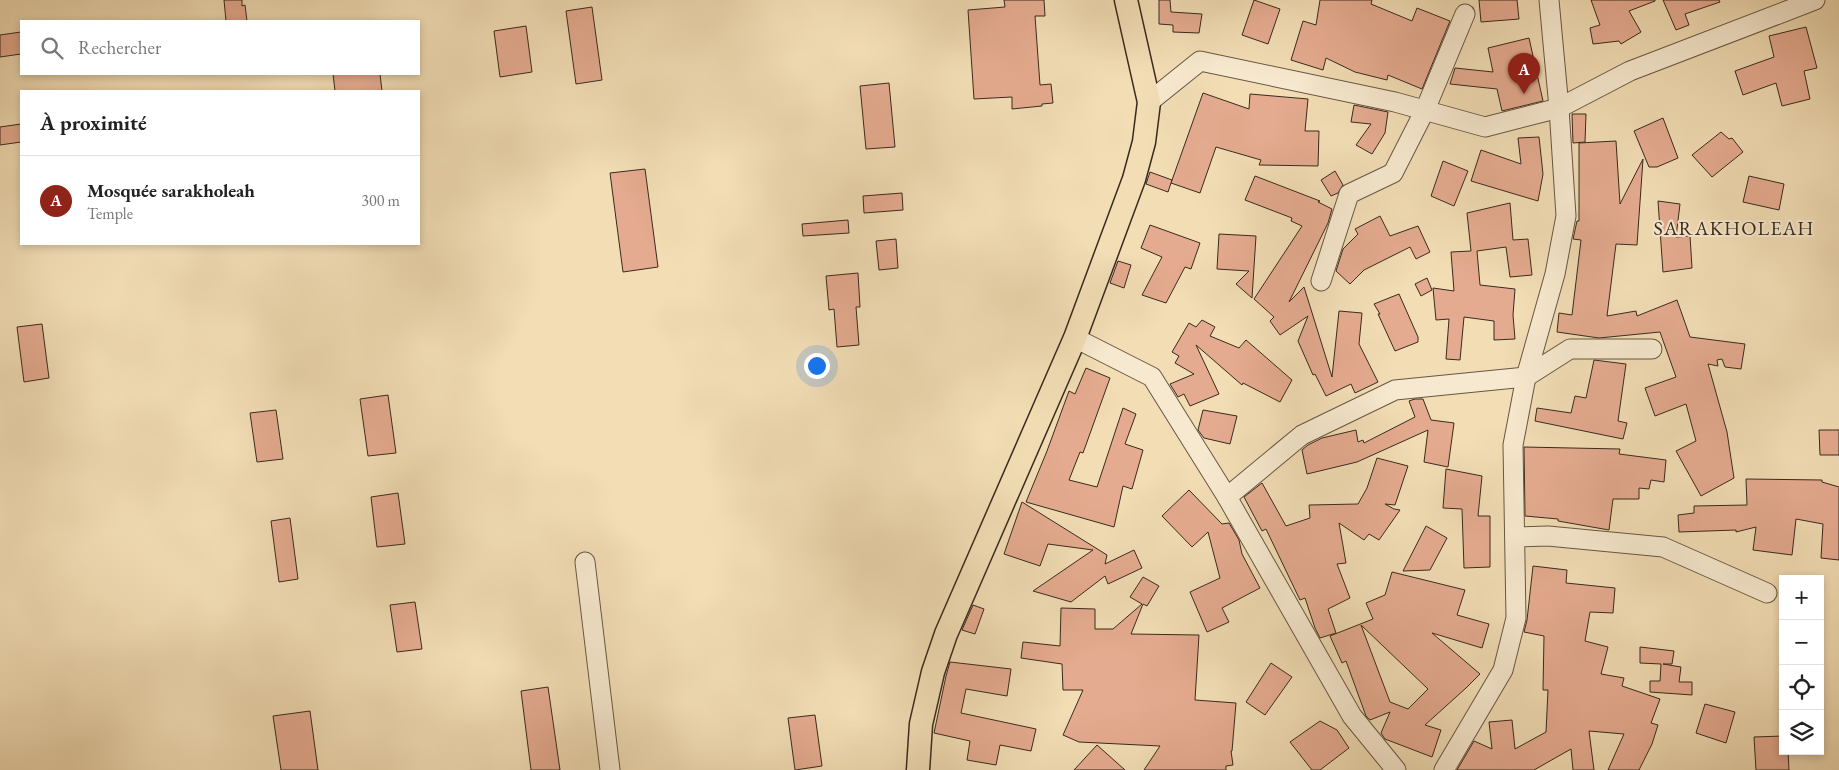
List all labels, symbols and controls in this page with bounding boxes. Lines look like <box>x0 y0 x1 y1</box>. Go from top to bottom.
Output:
search box <box>20 20 420 75</box>
icon: search <box>38 34 66 62</box>
text: Rechercher <box>78 35 161 60</box>
pin: A <box>1508 53 1540 94</box>
text: À proximité <box>40 109 147 136</box>
text: Mosquée sarakholeah <box>87 178 255 203</box>
text: A <box>50 190 62 211</box>
text: 300 m <box>361 190 400 211</box>
text: Temple <box>87 203 133 224</box>
district label: SARAKHOLEAH <box>1653 215 1815 241</box>
your location <box>804 353 830 379</box>
map controls <box>1779 575 1824 755</box>
button: + <box>1779 575 1824 620</box>
button: − <box>1779 620 1824 665</box>
button: locate <box>1779 665 1824 710</box>
button: layers <box>1779 710 1824 755</box>

